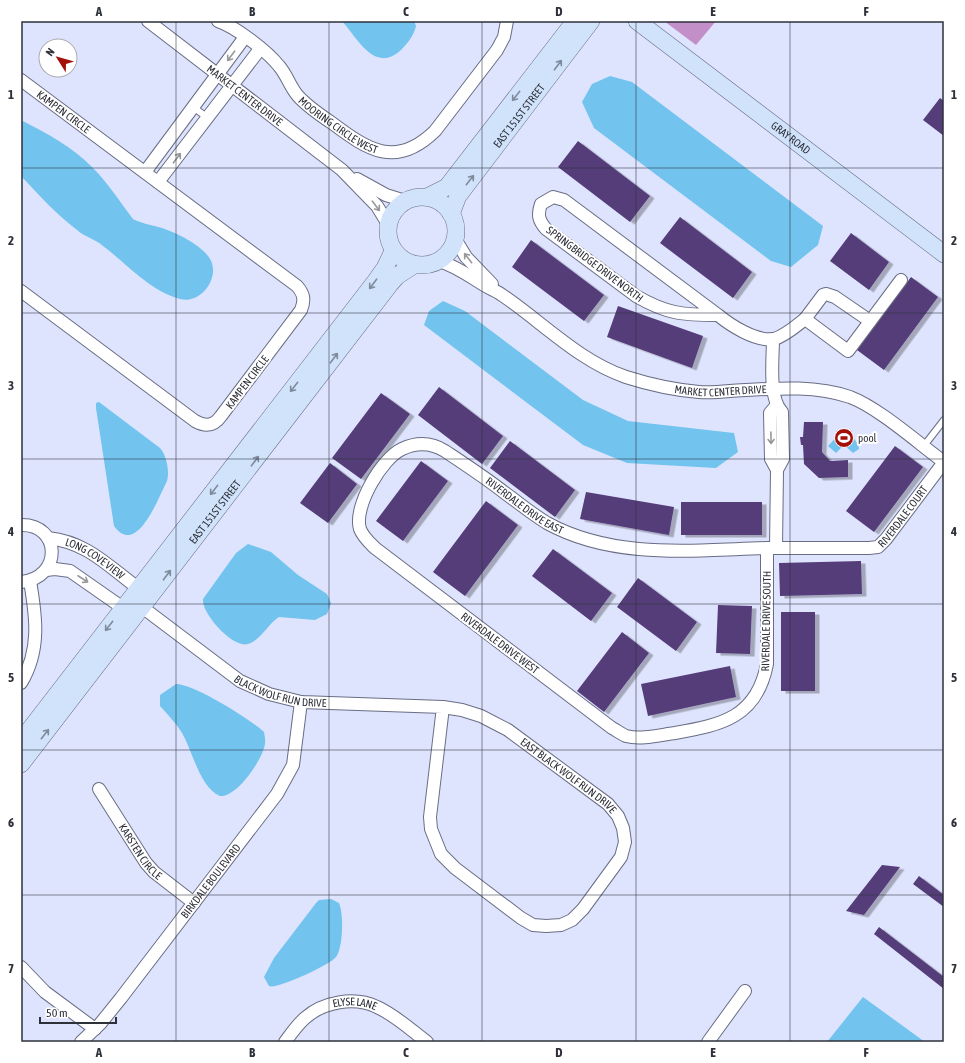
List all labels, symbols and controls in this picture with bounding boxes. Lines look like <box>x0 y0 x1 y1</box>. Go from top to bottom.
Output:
text: A <box>95 4 103 19</box>
text: B <box>249 4 256 19</box>
text: C <box>403 4 409 19</box>
text: D <box>555 4 563 19</box>
text: E <box>710 4 716 19</box>
text: F <box>863 4 869 19</box>
north arrow <box>38 38 78 78</box>
text: N <box>43 46 57 58</box>
one-way arrow <box>227 50 235 61</box>
one-way arrow <box>553 60 562 71</box>
street label: MARKET CENTER DRIVE <box>205 63 285 128</box>
street label: EAST 151ST STREET <box>491 82 547 150</box>
text: 1 <box>8 87 14 102</box>
text: 1 <box>951 87 957 102</box>
street label: KAMPEN CIRCLE <box>35 88 93 136</box>
one-way arrow <box>512 91 521 102</box>
street label: MOORING CIRCLE WEST <box>296 94 380 156</box>
street label: GRAY ROAD <box>769 119 813 156</box>
one-way arrow <box>173 152 181 163</box>
one-way arrow <box>466 175 475 186</box>
one-way arrow <box>372 200 380 211</box>
street label: SPRINGBRIDGE DRIVE NORTH <box>544 224 646 304</box>
text: 2 <box>8 233 14 248</box>
text: 2 <box>951 233 957 248</box>
one-way arrow <box>463 252 472 263</box>
one-way arrow <box>369 278 377 289</box>
one-way arrow <box>330 352 338 363</box>
street label: KAMPEN CIRCLE <box>223 353 271 411</box>
text: 3 <box>8 378 14 393</box>
text: 3 <box>951 378 957 393</box>
one-way arrow <box>289 381 298 392</box>
street label: MARKET CENTER DRIVE <box>674 383 767 398</box>
sports icon: pool <box>833 427 855 449</box>
one-way arrow <box>767 431 775 444</box>
place label: pool <box>858 432 877 444</box>
one-way arrow <box>250 455 259 466</box>
street label: RIVERDALE DRIVE EAST <box>484 475 565 536</box>
street label: EAST 151ST STREET <box>187 478 243 546</box>
street label: RIVERDALE COURT <box>875 483 930 550</box>
one-way arrow <box>210 484 218 495</box>
text: 4 <box>7 524 14 539</box>
text: 4 <box>950 524 957 539</box>
street label: LONG COVE VIEW <box>64 536 127 581</box>
one-way arrow <box>163 570 171 581</box>
street label: RIVERDALE DRIVE SOUTH <box>759 571 773 671</box>
one-way arrow <box>77 574 88 583</box>
street label: RIVERDALE DRIVE WEST <box>459 610 541 676</box>
one-way arrow <box>105 620 113 631</box>
text: 5 <box>8 670 14 685</box>
text: 5 <box>951 670 957 685</box>
street label: BLACK WOLF RUN DRIVE <box>232 673 327 709</box>
one-way arrow <box>41 728 49 739</box>
street label: EAST BLACK WOLF RUN DRIVE <box>518 735 619 816</box>
text: 6 <box>8 815 14 830</box>
text: 6 <box>951 815 957 830</box>
street label: KARSTEN CIRCLE <box>117 821 164 882</box>
street label: BIRKDALE BOULEVARD <box>178 841 243 920</box>
text: 7 <box>8 961 14 976</box>
text: 7 <box>951 961 957 976</box>
street label: ELYSE LANE <box>331 995 379 1012</box>
scale bar <box>40 999 116 1025</box>
text: 50 m <box>46 1006 68 1020</box>
text: A <box>95 1045 103 1060</box>
text: B <box>249 1045 256 1060</box>
text: C <box>403 1045 409 1060</box>
text: D <box>555 1045 563 1060</box>
text: E <box>710 1045 716 1060</box>
text: F <box>863 1045 869 1060</box>

